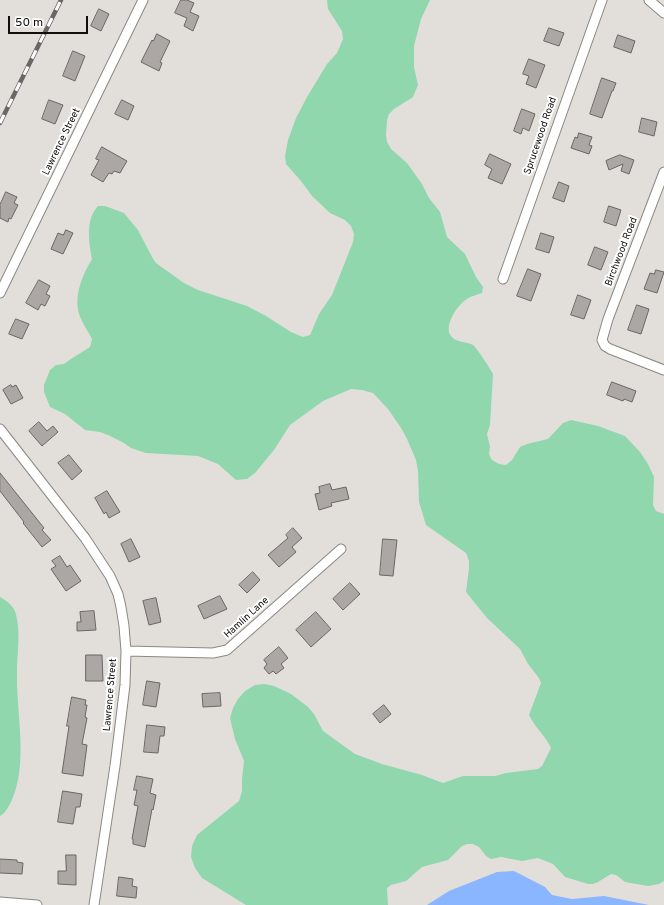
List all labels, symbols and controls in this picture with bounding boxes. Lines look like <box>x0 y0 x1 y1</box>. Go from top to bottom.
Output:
scale bar <box>10 8 90 34</box>
text: 50 m <box>15 15 43 31</box>
street label: Sprucewood Road <box>522 96 560 176</box>
street label: Lawrence Street <box>41 107 83 177</box>
street label: Birchwood Road <box>603 216 641 288</box>
street label: Hamlin Lane <box>222 595 272 641</box>
street label: Lawrence Street <box>102 658 120 732</box>

